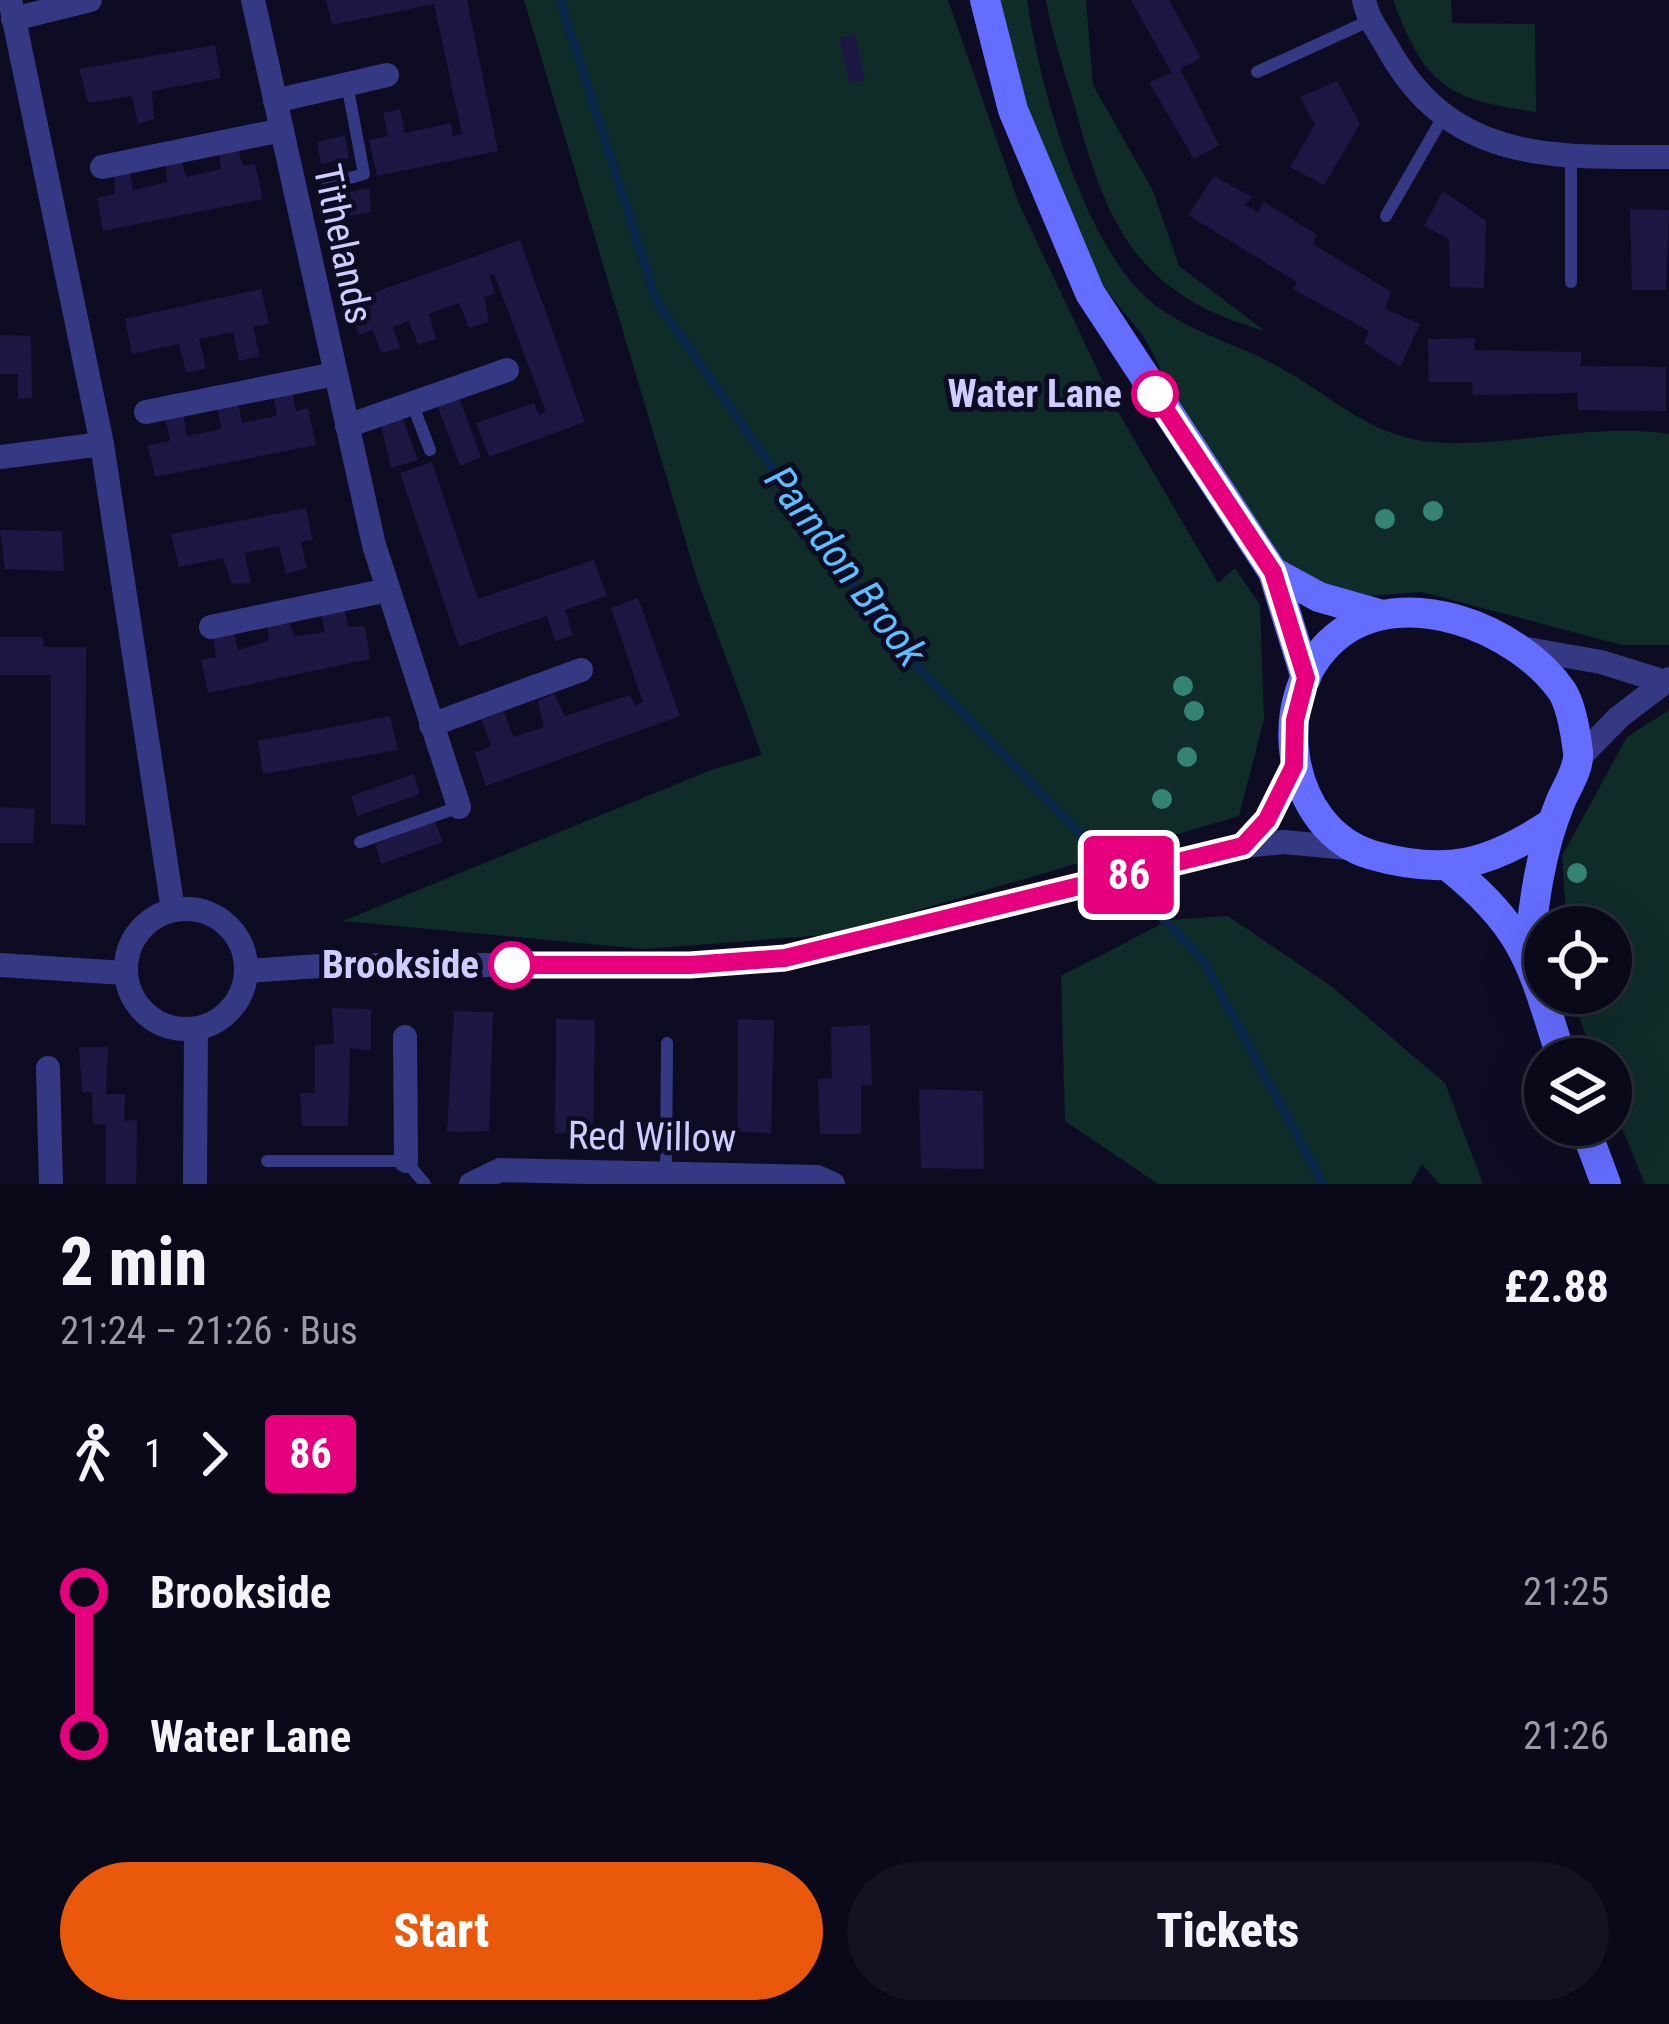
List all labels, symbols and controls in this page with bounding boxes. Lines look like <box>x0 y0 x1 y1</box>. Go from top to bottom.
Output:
street label: Tithelands <box>304 160 382 328</box>
place label: Water Lane <box>948 371 1122 417</box>
marker: Water Lane <box>1133 372 1177 416</box>
water label: Parndon Brook <box>755 456 937 676</box>
line badge: 86 <box>1075 836 1183 914</box>
text: 86 <box>1108 850 1150 899</box>
map controls <box>1524 906 1632 1146</box>
button: locate <box>1524 906 1632 1014</box>
place label: Brookside <box>322 942 479 988</box>
marker: Brookside <box>490 943 534 987</box>
button: layers <box>1524 1038 1632 1146</box>
street label: Red Willow <box>567 1113 737 1161</box>
text: 2 min <box>60 1224 207 1301</box>
text: £2.88 <box>1504 1260 1609 1313</box>
text: 21:24 – 21:26 · Bus <box>60 1308 358 1354</box>
icon: walk <box>60 1421 126 1487</box>
icon: forward <box>181 1421 247 1487</box>
text: 86 <box>289 1429 332 1478</box>
text: 1 <box>144 1431 163 1477</box>
text: Brookside <box>150 1566 331 1619</box>
text: 21:25 <box>1523 1569 1609 1615</box>
text: Water Lane <box>150 1710 351 1763</box>
text: 21:26 <box>1523 1713 1609 1759</box>
button: Start <box>60 1862 823 2000</box>
button: Tickets <box>847 1862 1609 2000</box>

